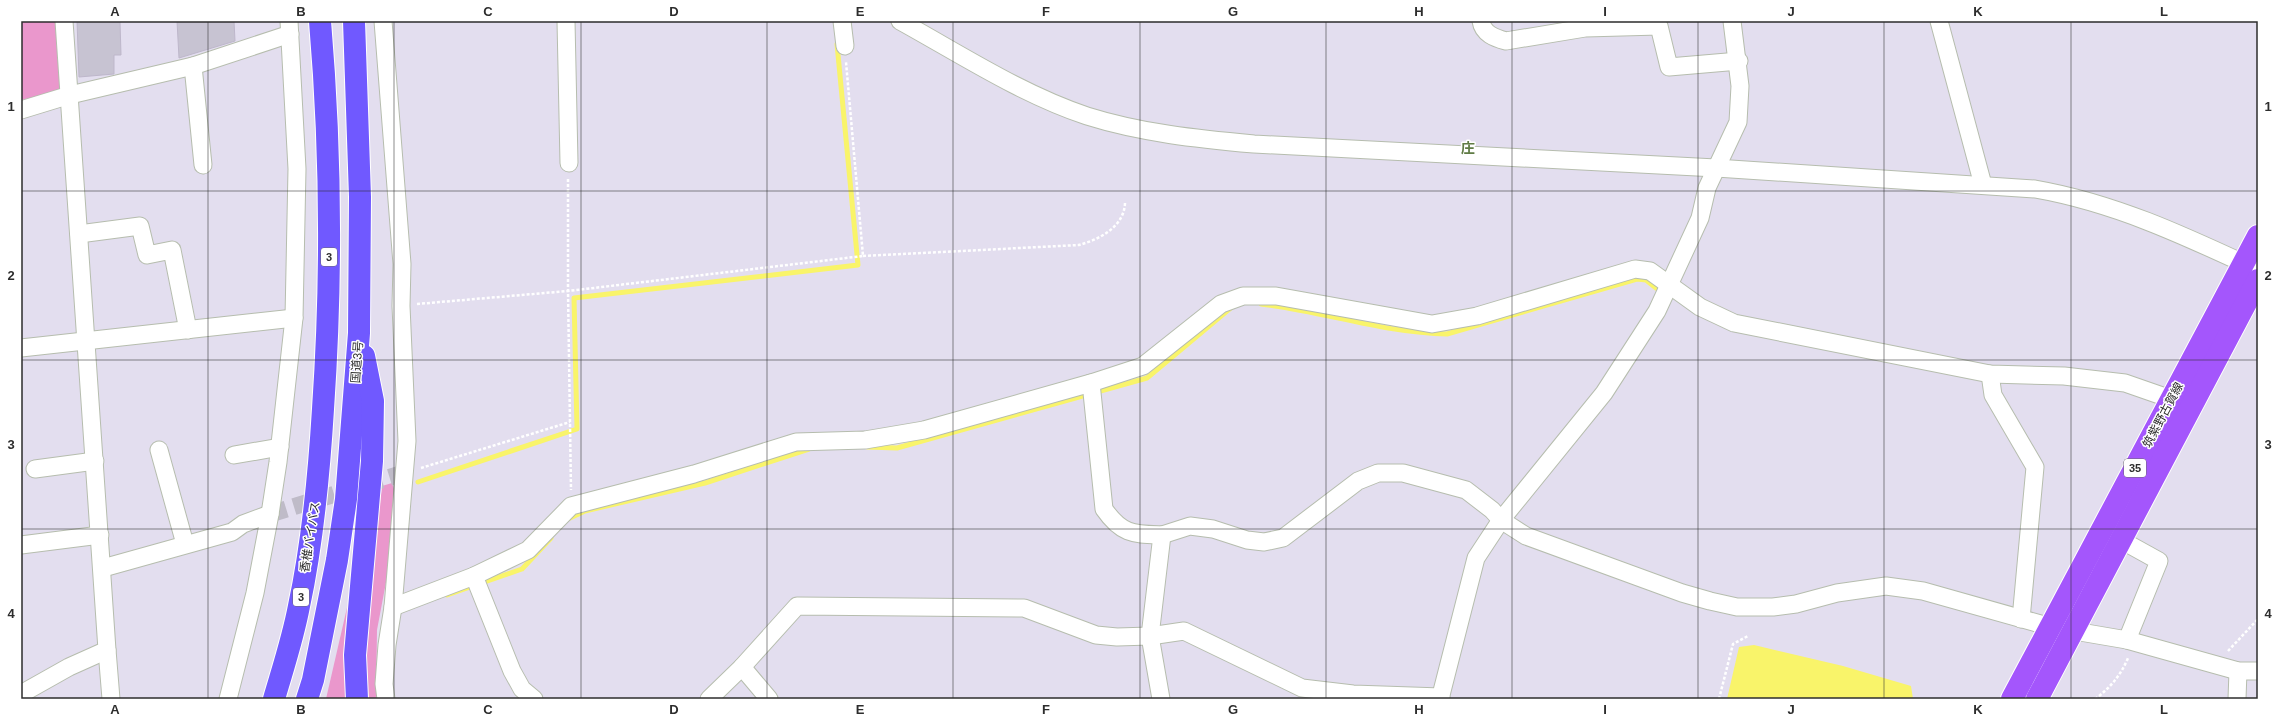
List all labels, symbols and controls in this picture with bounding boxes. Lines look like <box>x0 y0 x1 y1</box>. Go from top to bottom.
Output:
text: A <box>110 4 120 19</box>
text: B <box>296 4 306 19</box>
text: C <box>483 4 493 19</box>
text: D <box>669 4 679 19</box>
text: E <box>856 4 865 19</box>
text: F <box>1042 4 1050 19</box>
text: G <box>1228 4 1238 19</box>
text: H <box>1414 4 1424 19</box>
text: I <box>1603 4 1607 19</box>
text: J <box>1787 4 1795 19</box>
text: K <box>1973 4 1983 19</box>
text: L <box>2160 4 2168 19</box>
text: 1 <box>7 99 15 114</box>
text: 1 <box>2264 99 2272 114</box>
district label: 庄 <box>1461 140 1475 156</box>
road number: 3 <box>321 248 337 266</box>
text: 2 <box>7 268 15 283</box>
text: 2 <box>2264 268 2272 283</box>
street label: 国道3号 <box>349 340 365 384</box>
street label: 筑紫野古賀線 <box>2140 380 2186 450</box>
text: 3 <box>7 437 15 452</box>
text: 3 <box>2264 437 2272 452</box>
road number: 35 <box>2124 459 2146 477</box>
street label: 香椎バイパス <box>297 500 323 574</box>
road number: 3 <box>293 588 309 606</box>
text: 4 <box>7 606 15 621</box>
text: 4 <box>2264 606 2272 621</box>
text: A <box>110 702 120 717</box>
text: B <box>296 702 306 717</box>
text: C <box>483 702 493 717</box>
text: D <box>669 702 679 717</box>
text: E <box>856 702 865 717</box>
text: F <box>1042 702 1050 717</box>
text: G <box>1228 702 1238 717</box>
text: H <box>1414 702 1424 717</box>
text: I <box>1603 702 1607 717</box>
text: J <box>1787 702 1795 717</box>
text: K <box>1973 702 1983 717</box>
text: L <box>2160 702 2168 717</box>

